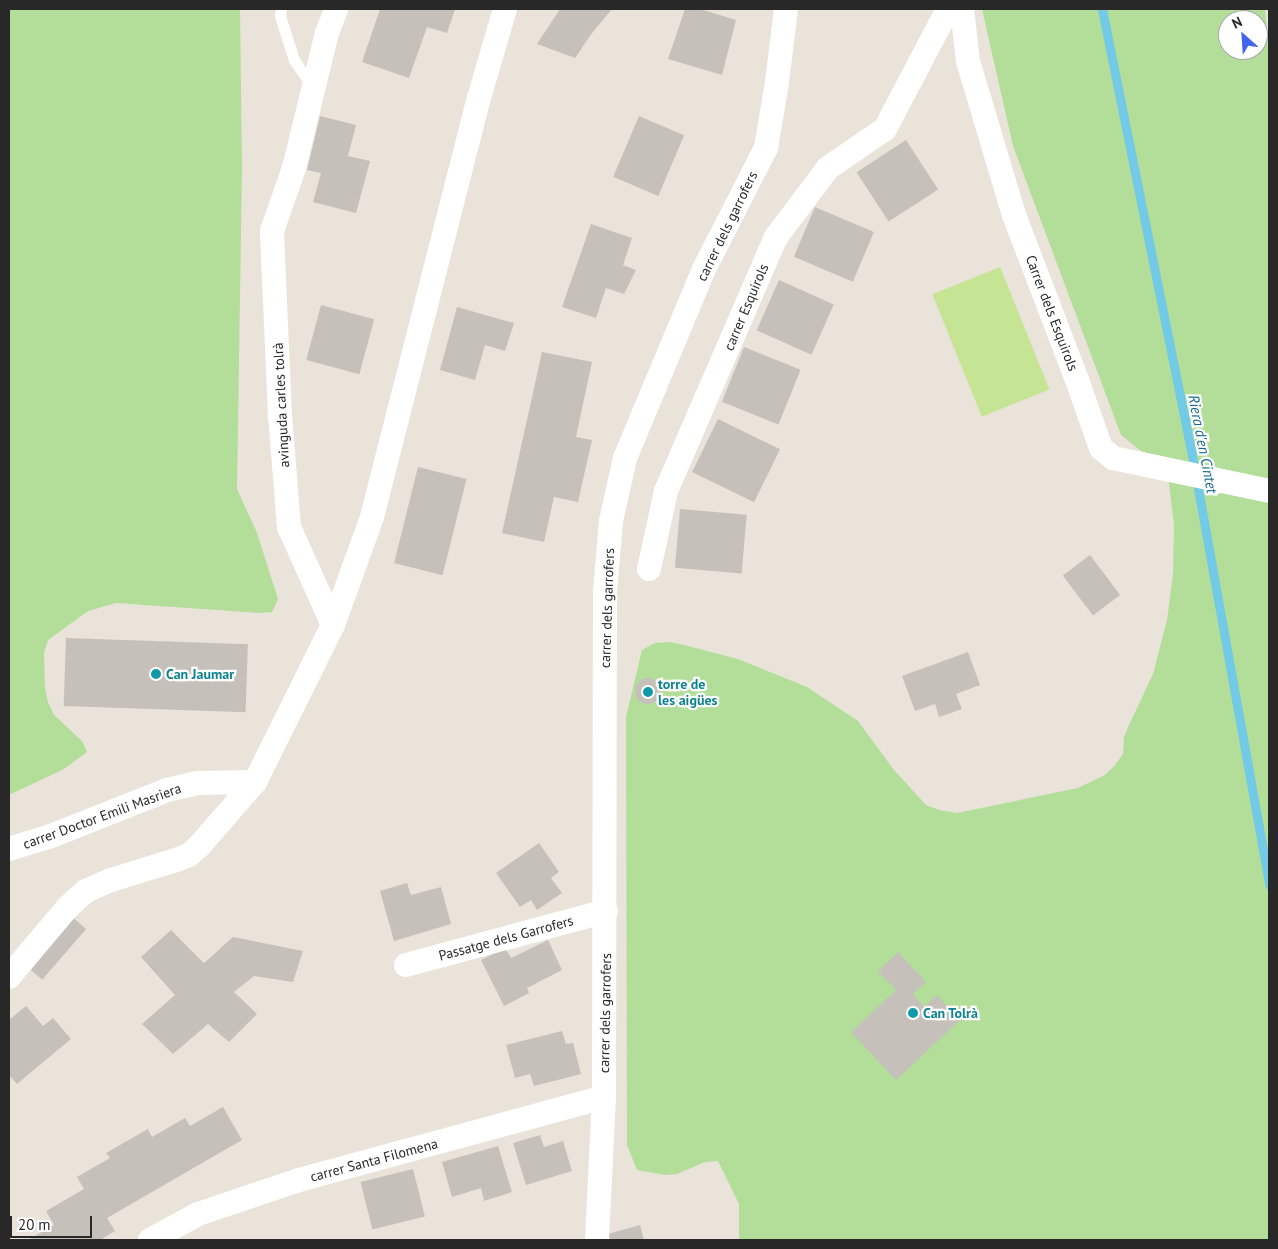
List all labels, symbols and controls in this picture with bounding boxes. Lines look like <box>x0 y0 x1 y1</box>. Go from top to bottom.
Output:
north arrow <box>1218 10 1268 60</box>
text: N <box>1229 12 1245 33</box>
street label: carrer dels garrofers <box>693 168 761 284</box>
street label: Carrer dels Esquirols <box>1022 253 1082 373</box>
street label: carrer Esquirols <box>720 261 772 353</box>
street label: avinguda carles tolrà <box>269 342 293 468</box>
water label: Riera d'en Cintet <box>1185 393 1221 495</box>
street label: carrer dels garrofers <box>597 548 617 668</box>
place label: Can Jaumar <box>166 666 234 682</box>
marker: Can Jaumar <box>150 668 162 680</box>
place label: torre de les aigües <box>658 676 717 709</box>
marker: torre de les aigües <box>642 686 654 698</box>
street label: carrer Doctor Emili Masriera <box>20 779 184 853</box>
street label: Passatge dels Garrofers <box>437 912 575 964</box>
street label: carrer dels garrofers <box>596 953 614 1073</box>
place label: Can Tolrà <box>923 1005 978 1021</box>
marker: Can Tolrà <box>907 1007 919 1019</box>
street label: carrer Santa Filomena <box>308 1135 440 1185</box>
scale bar <box>12 1206 95 1238</box>
text: 20 m <box>18 1215 51 1234</box>

